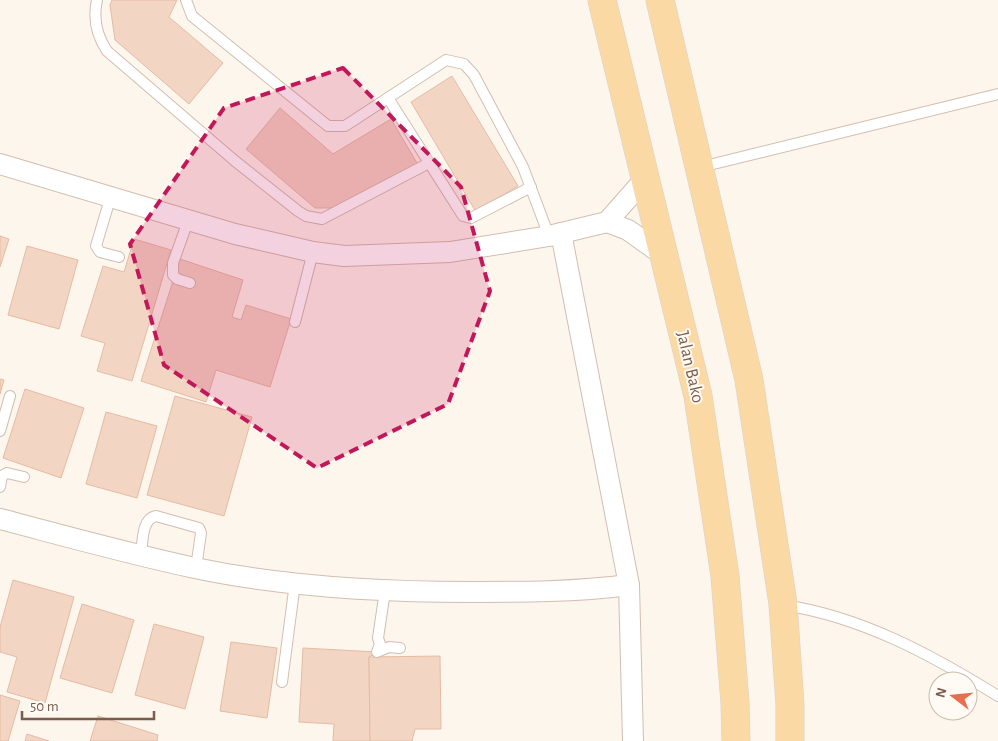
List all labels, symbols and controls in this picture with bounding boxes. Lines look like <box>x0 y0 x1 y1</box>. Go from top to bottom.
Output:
street label: Jalan Bako <box>673 329 707 405</box>
north arrow <box>928 671 978 721</box>
text: N <box>933 686 950 699</box>
scale bar <box>22 688 155 720</box>
text: 50 m <box>30 699 59 714</box>

